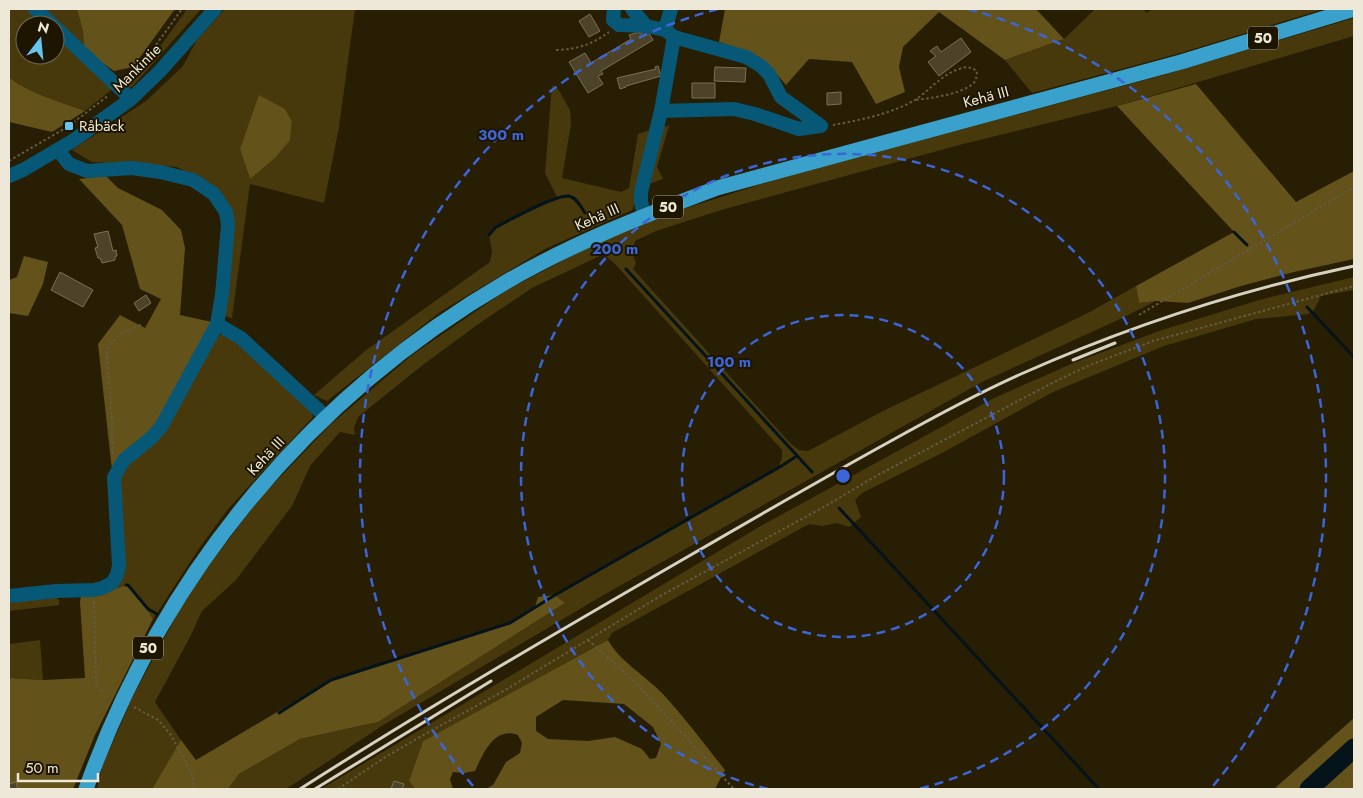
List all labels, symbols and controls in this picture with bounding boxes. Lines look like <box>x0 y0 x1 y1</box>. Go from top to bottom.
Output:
north arrow <box>15 15 65 65</box>
text: N <box>35 16 52 39</box>
road number: 50 <box>1248 26 1278 49</box>
street label: Mankintie <box>108 39 166 97</box>
street label: Kehä III <box>961 80 1011 114</box>
place label: Råbäck <box>79 115 125 137</box>
marker: Råbäck <box>63 120 75 132</box>
text: 300 m <box>478 124 524 146</box>
road number: 50 <box>653 196 683 218</box>
street label: Kehä III <box>571 198 623 236</box>
text: 200 m <box>592 238 638 260</box>
text: 100 m <box>707 351 751 373</box>
street label: Kehä III <box>242 432 290 480</box>
centre of rings <box>834 467 852 485</box>
road number: 50 <box>133 636 163 660</box>
scale bar <box>18 750 98 782</box>
text: 50 m <box>25 757 59 779</box>

